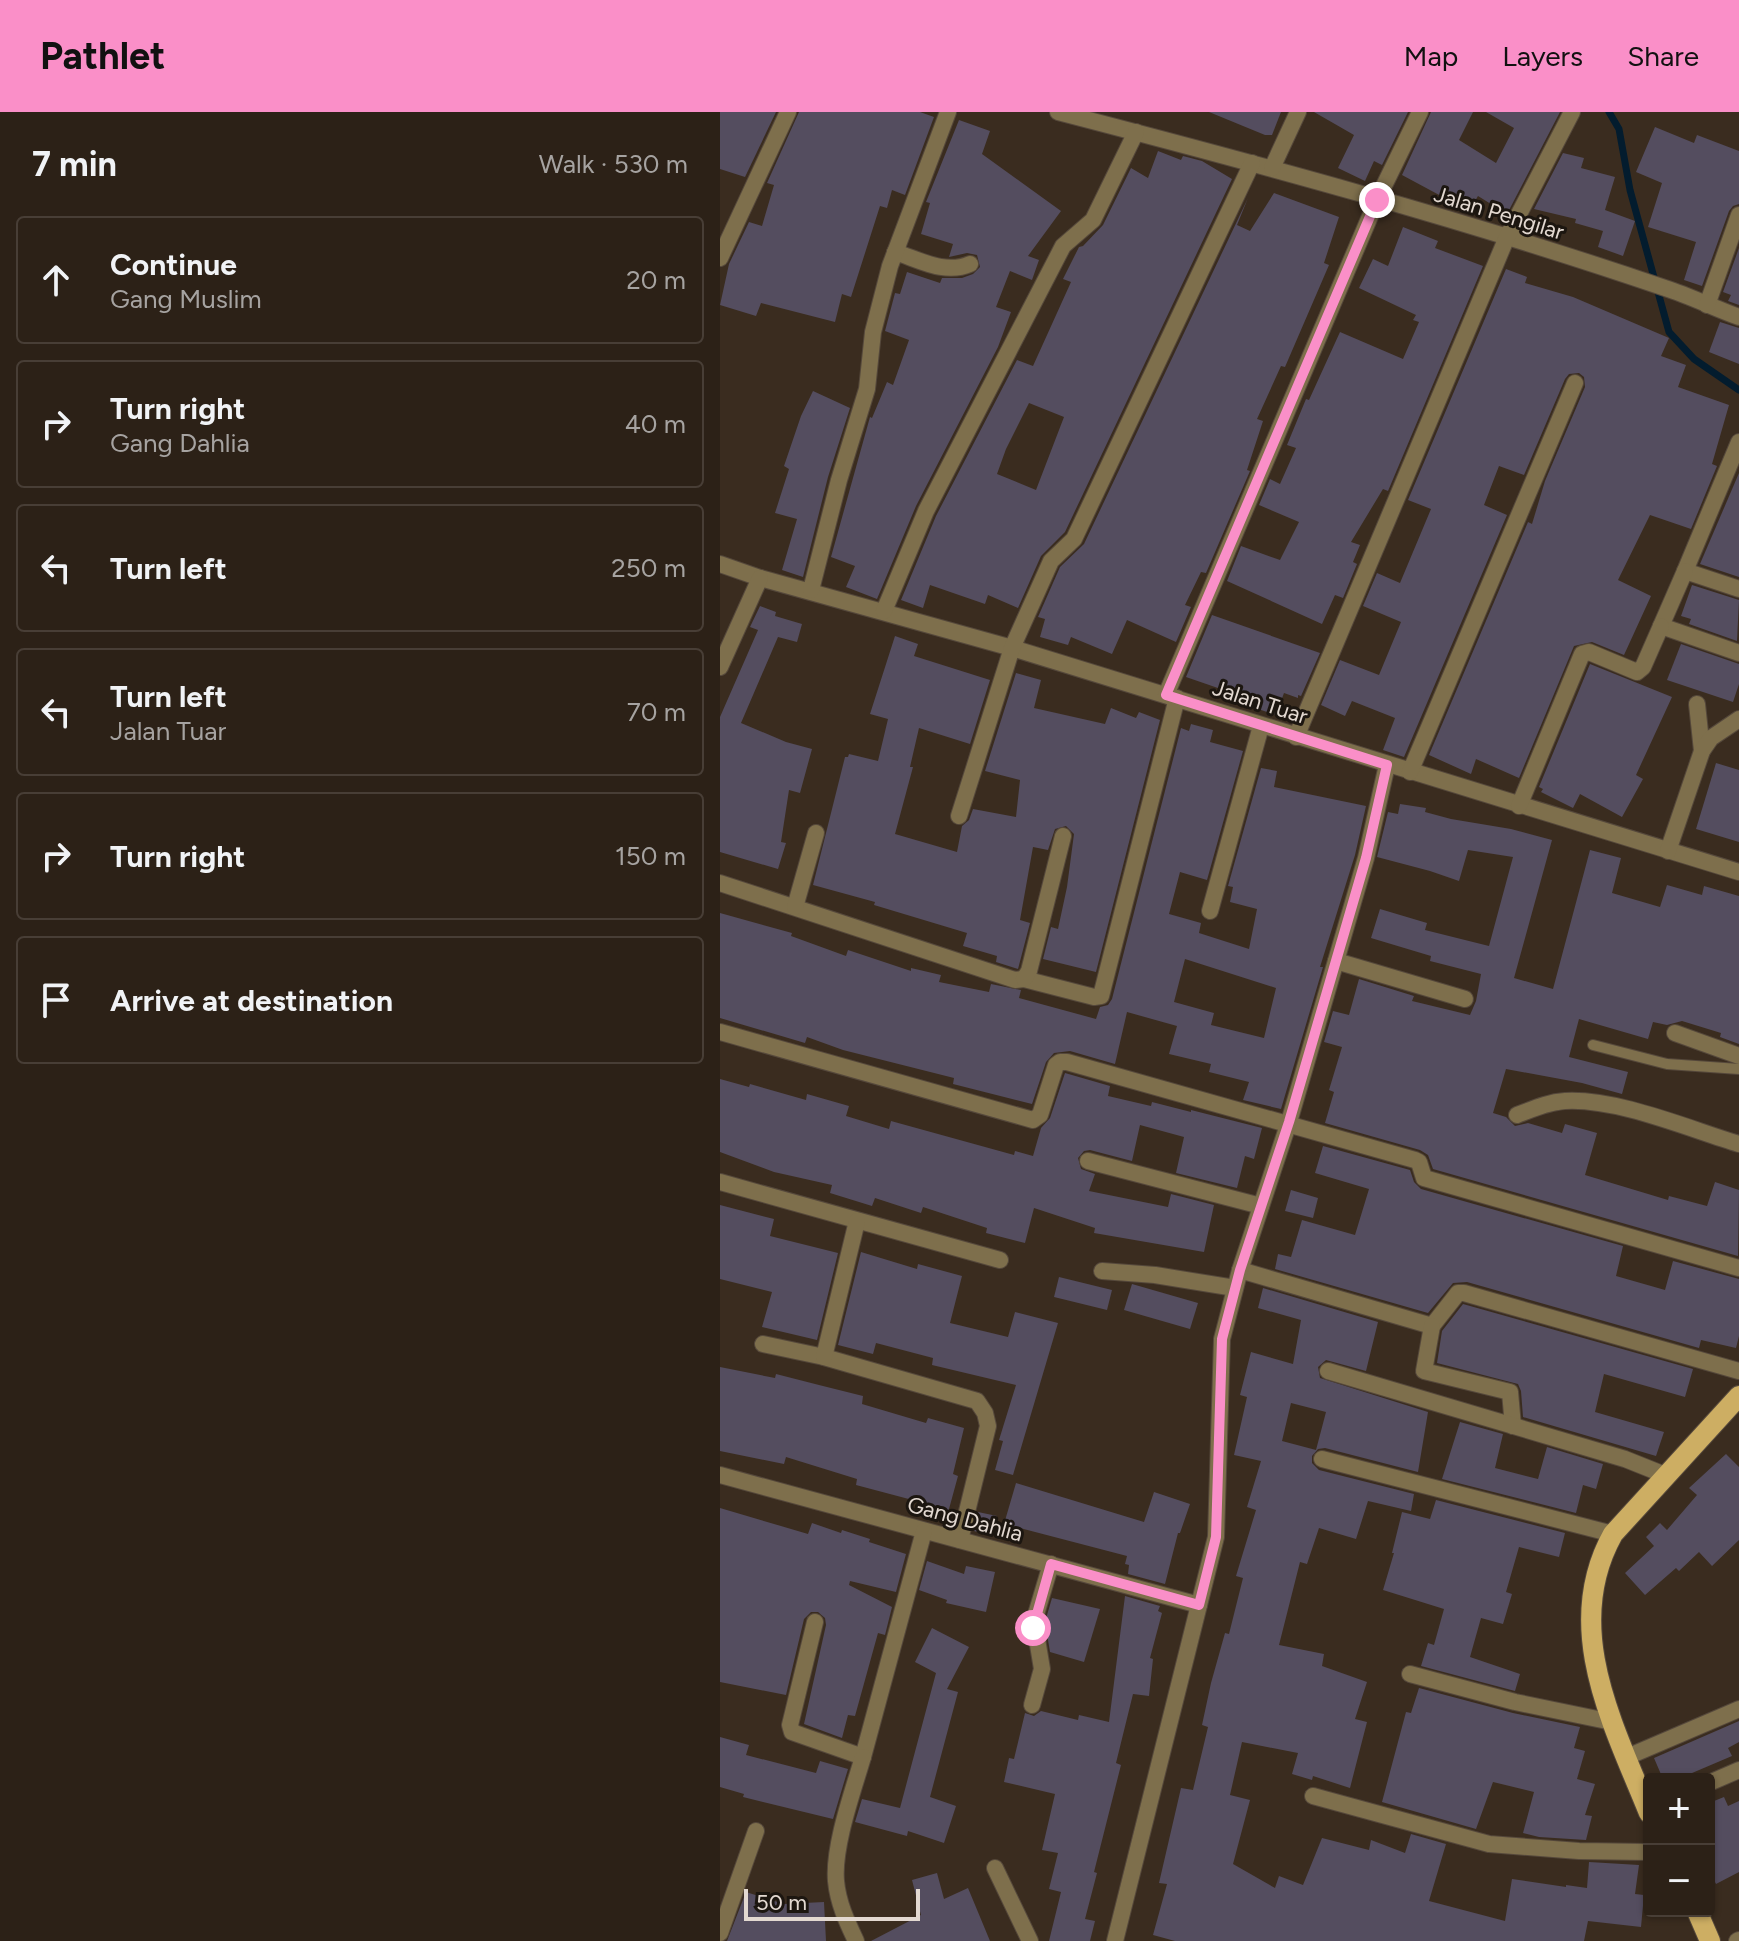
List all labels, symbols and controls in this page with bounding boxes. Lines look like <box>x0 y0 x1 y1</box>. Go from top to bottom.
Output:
text: Pathlet <box>40 33 165 79</box>
text: Map <box>1404 39 1458 73</box>
text: Layers <box>1502 39 1583 73</box>
text: Share <box>1627 39 1699 73</box>
text: 7 min <box>32 144 117 185</box>
text: Walk · 530 m <box>539 148 688 180</box>
street label: Jalan Pengilar <box>1431 180 1568 246</box>
route end <box>1359 182 1395 218</box>
text: Continue <box>110 246 237 283</box>
icon: ahead <box>34 258 78 302</box>
text: 20 m <box>626 264 686 296</box>
text: Gang Muslim <box>110 283 262 315</box>
text: Turn right <box>110 390 245 427</box>
icon: right <box>34 402 78 446</box>
text: 40 m <box>625 408 686 440</box>
text: Gang Dahlia <box>110 427 250 459</box>
icon: left <box>34 546 78 590</box>
text: Turn left <box>110 550 227 587</box>
text: 250 m <box>611 552 686 584</box>
street label: Jalan Tuar <box>1209 674 1311 730</box>
text: Turn left <box>110 678 227 715</box>
icon: left <box>34 690 78 734</box>
text: 70 m <box>627 696 686 728</box>
text: Jalan Tuar <box>110 715 226 747</box>
icon: right <box>34 834 78 878</box>
text: Turn right <box>110 838 245 875</box>
text: 150 m <box>615 840 686 872</box>
icon: arrive <box>34 978 78 1022</box>
text: Arrive at destination <box>110 982 393 1019</box>
street label: Gang Dahlia <box>904 1491 1026 1547</box>
route start <box>1015 1610 1051 1646</box>
map controls <box>1643 1773 1715 1917</box>
button: + <box>1643 1773 1715 1845</box>
button: − <box>1643 1845 1715 1917</box>
scale bar <box>744 1885 920 1921</box>
text: 50 m <box>756 1889 807 1916</box>

